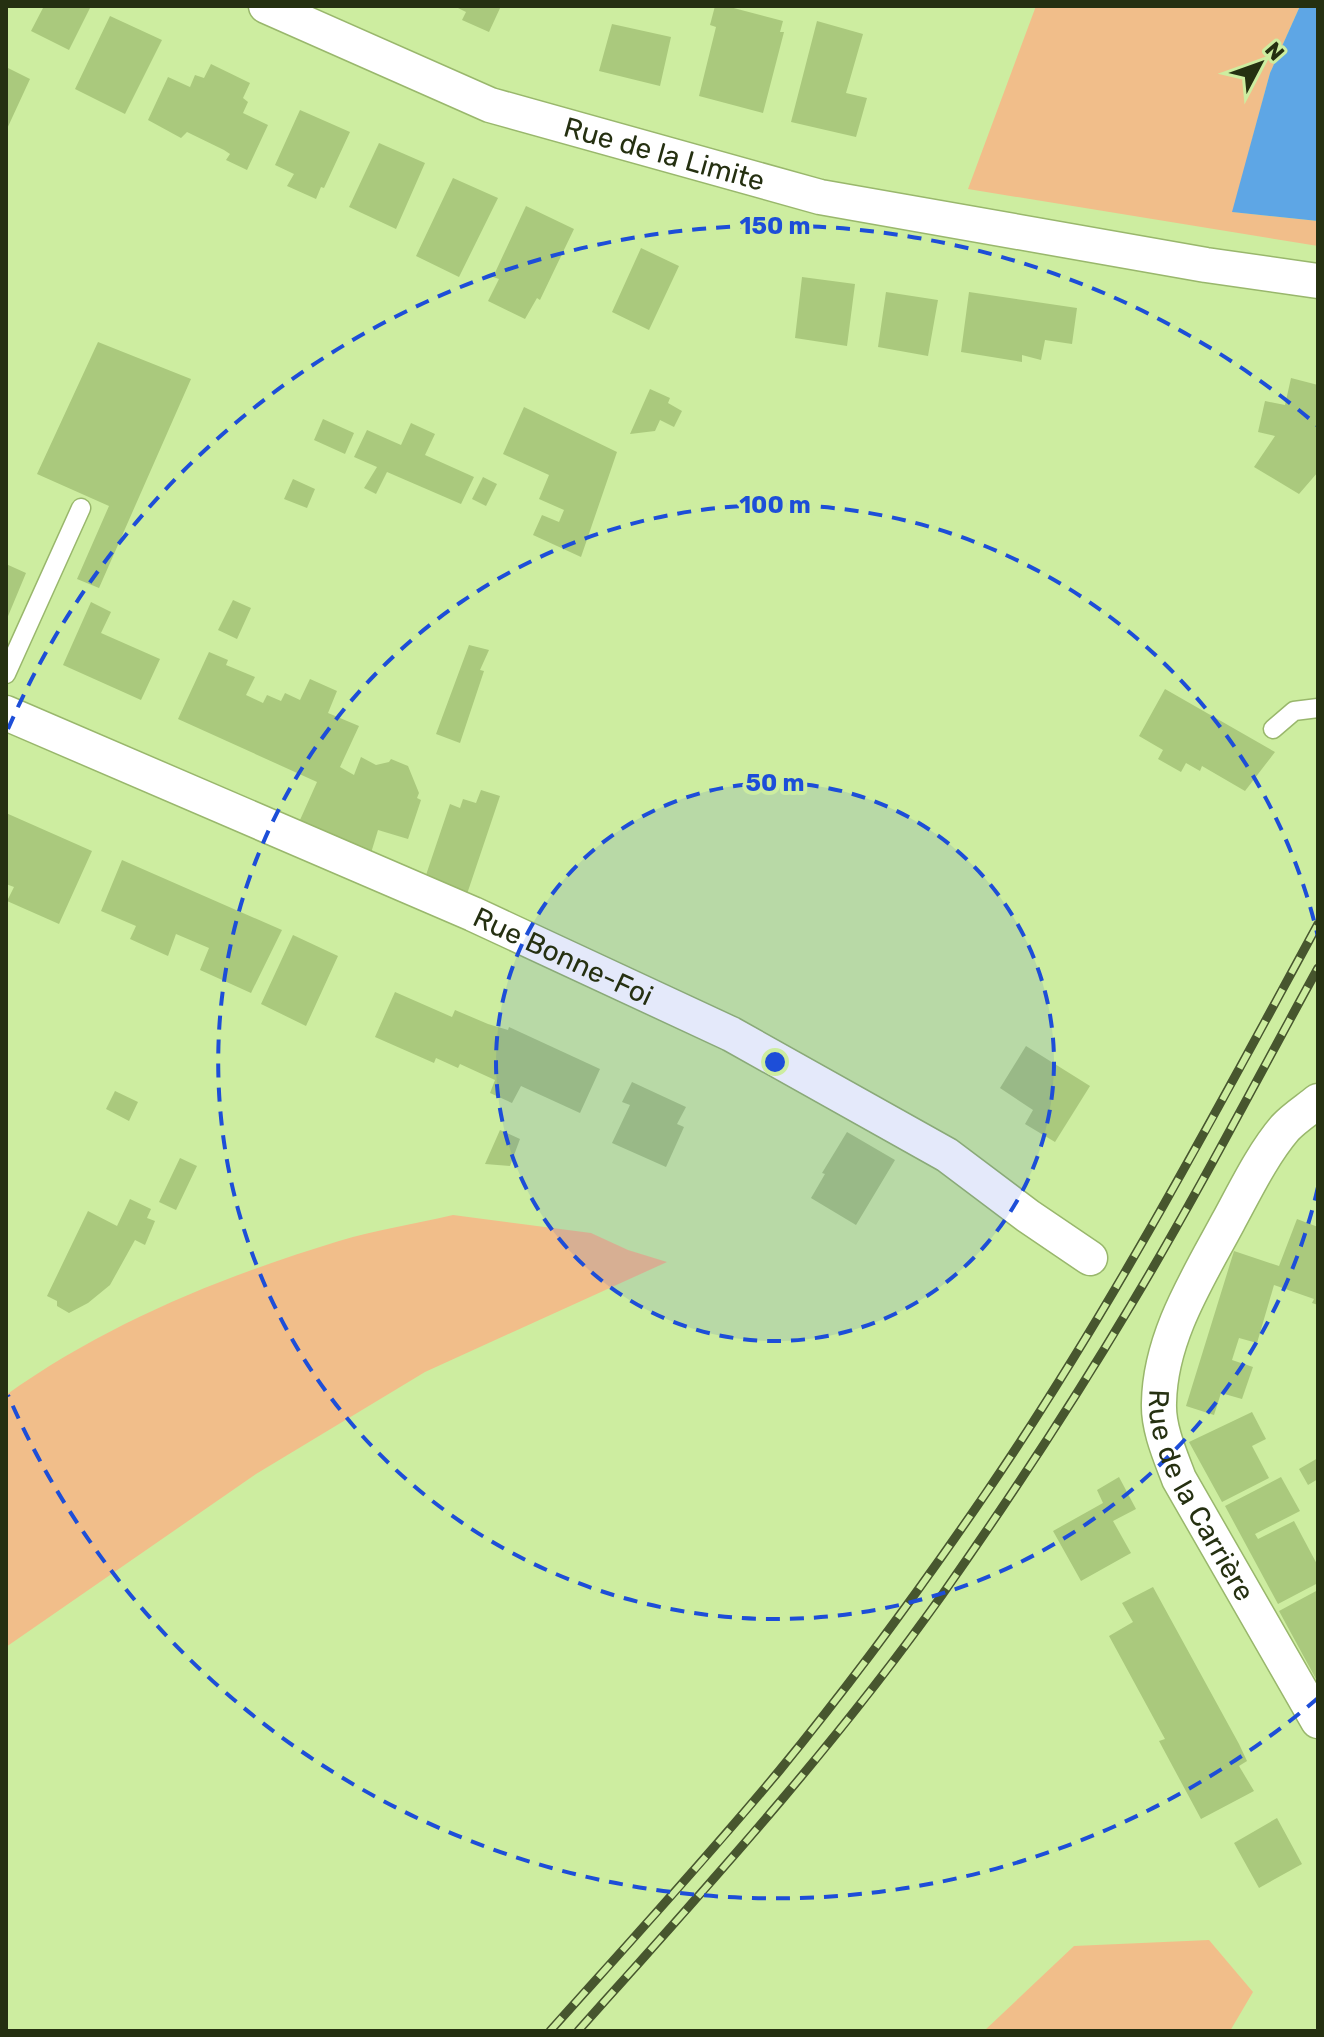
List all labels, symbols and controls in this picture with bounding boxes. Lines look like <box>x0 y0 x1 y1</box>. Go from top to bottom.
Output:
north arrow <box>1220 24 1300 104</box>
text: N <box>1259 36 1290 66</box>
street label: Rue de la Limite <box>560 110 769 197</box>
text: 150 m <box>740 212 810 240</box>
text: 100 m <box>739 491 811 519</box>
text: 50 m <box>746 769 804 797</box>
street label: Rue Bonne-Foi <box>468 900 658 1012</box>
centre of rings <box>761 1048 789 1076</box>
street label: Rue de la Carrière <box>1142 1389 1262 1606</box>

